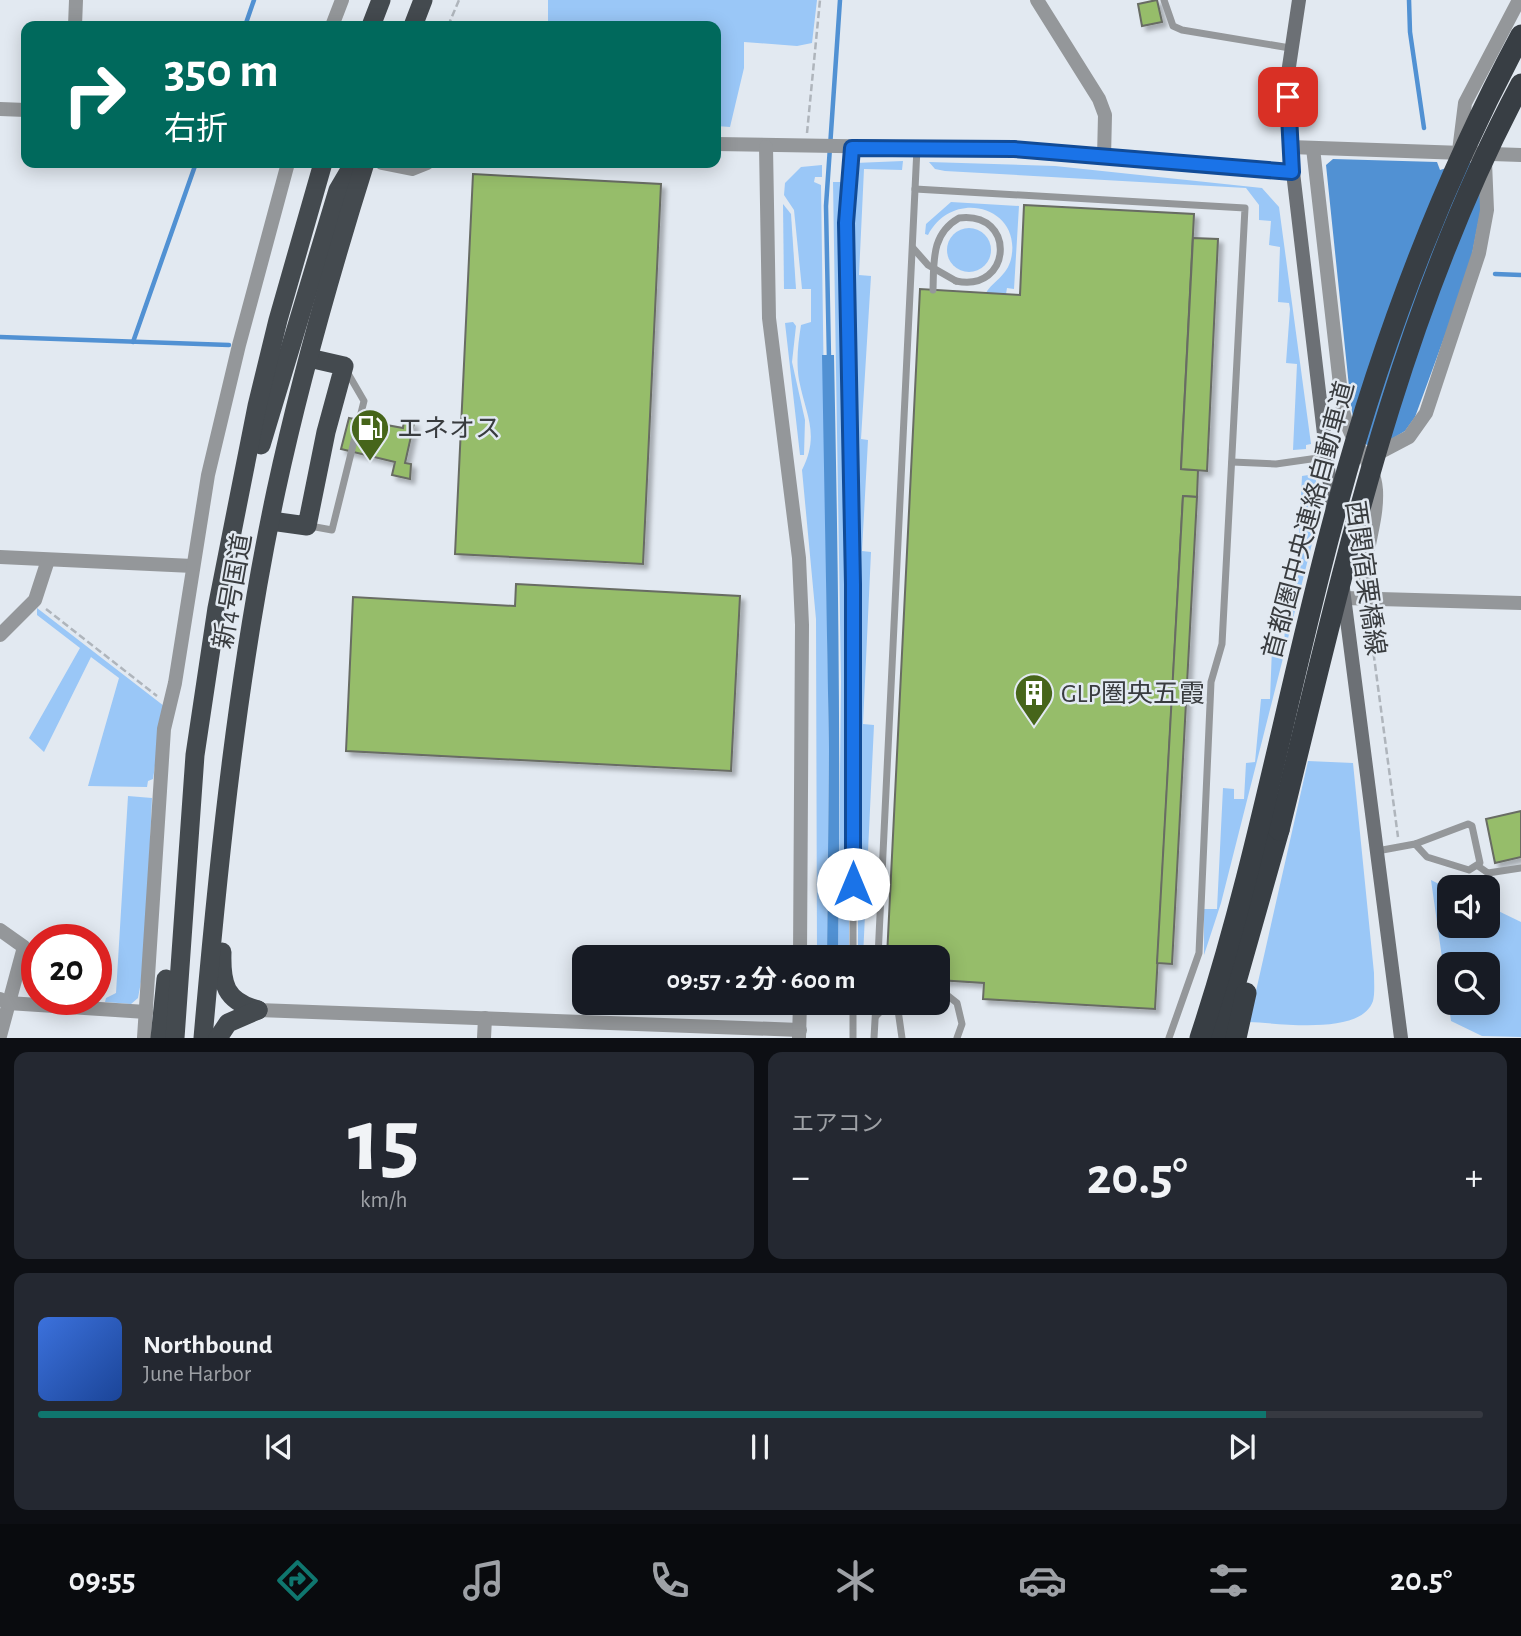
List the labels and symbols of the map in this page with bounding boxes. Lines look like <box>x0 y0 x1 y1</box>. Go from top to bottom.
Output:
pin <box>1258 67 1318 127</box>
street label: 首都圏中央連絡自動車道 <box>1257 378 1359 662</box>
fuel station icon: エネオス <box>349 407 391 462</box>
place label: エネオス <box>397 416 501 442</box>
street label: 西関宿栗橋線 <box>1341 499 1391 657</box>
street label: 新4号国道 <box>209 531 256 651</box>
building icon: GLP圏央五霞 <box>1013 672 1055 727</box>
place label: GLP圏央五霞 <box>1061 680 1205 707</box>
position arrow <box>816 847 890 921</box>
speed limit sign: 20 <box>21 924 112 1015</box>

